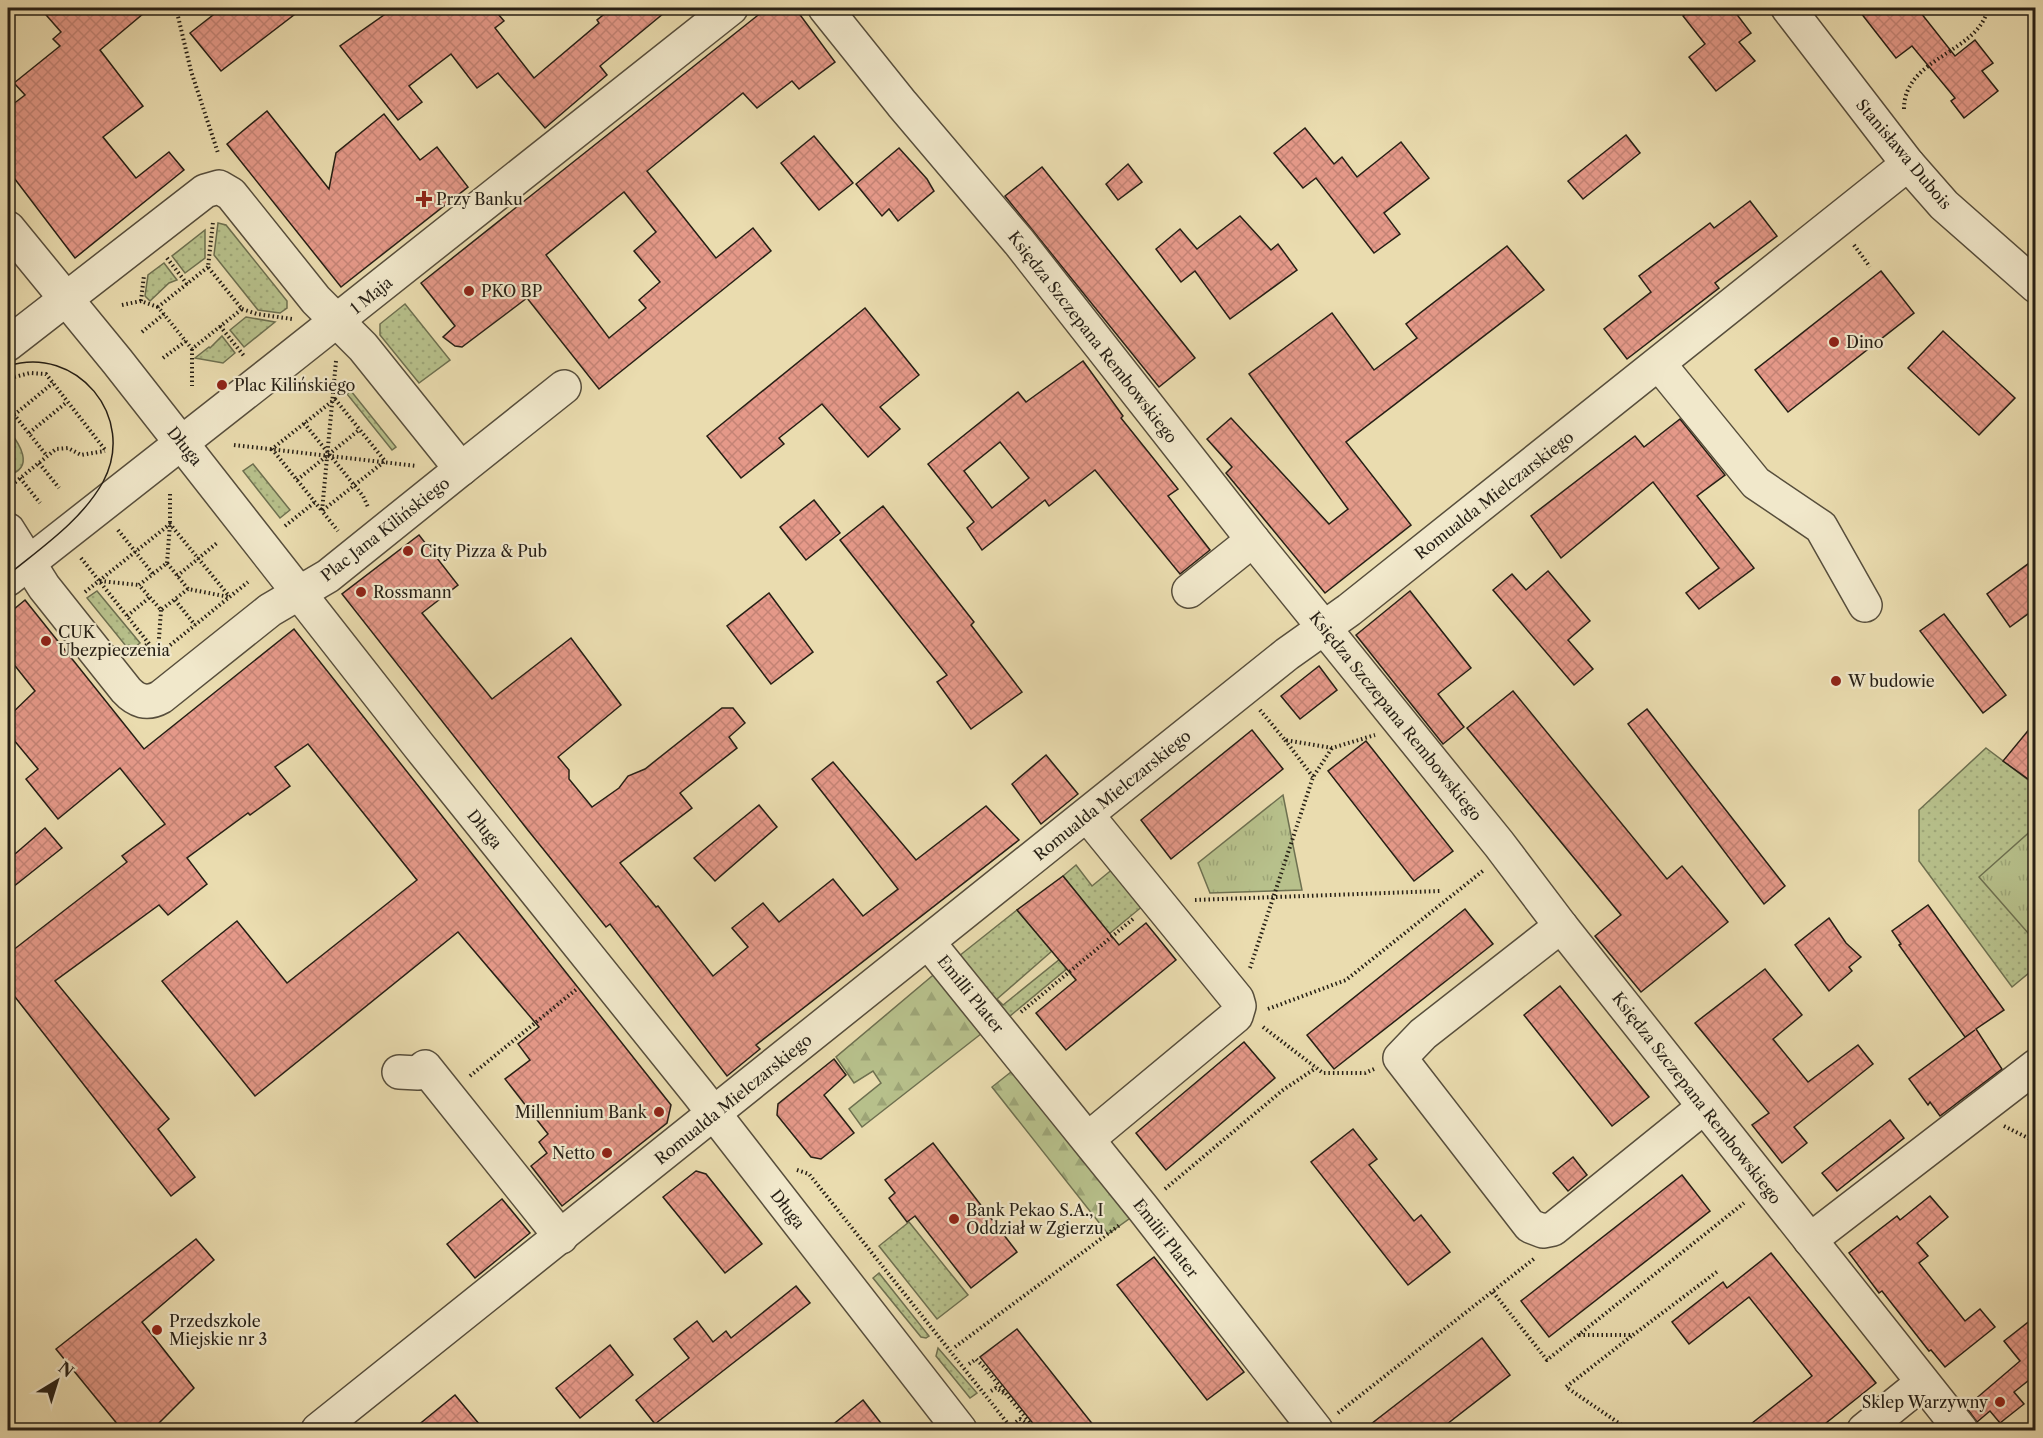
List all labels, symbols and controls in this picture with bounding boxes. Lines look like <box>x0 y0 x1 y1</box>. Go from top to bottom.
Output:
street label: Stanisława Dubois <box>1852 95 1956 213</box>
place label: Przy Banku <box>436 189 523 209</box>
marker: Przy Banku <box>417 192 431 206</box>
street label: Księdza Szczepana Rembowskiego <box>1004 227 1182 447</box>
street label: 1 Maja <box>346 272 397 318</box>
place label: PKO BP <box>481 281 543 301</box>
marker: PKO BP <box>462 284 476 298</box>
place label: Dino <box>1846 332 1884 352</box>
marker: Dino <box>1827 335 1841 349</box>
place label: Plac Kilińskiego <box>234 375 356 395</box>
marker: Plac Kilińskiego <box>215 378 229 392</box>
street label: Długa <box>163 422 207 470</box>
street label: Romualda Mielczarskiego <box>1410 427 1578 563</box>
street label: Plac Jana Kilińskiego <box>317 472 453 585</box>
place label: City Pizza & Pub <box>420 541 547 561</box>
marker: City Pizza & Pub <box>401 544 415 558</box>
place label: Rossmann <box>373 582 452 602</box>
marker: Rossmann <box>354 585 368 599</box>
street label: Księdza Szczepana Rembowskiego <box>1305 607 1487 825</box>
place label: CUK Ubezpieczenia <box>58 622 170 660</box>
marker: CUK Ubezpieczenia <box>39 634 53 648</box>
place label: W budowie <box>1847 671 1935 691</box>
marker: W budowie <box>1829 674 1843 688</box>
street label: Romualda Mielczarskiego <box>1029 725 1195 865</box>
street label: Długa <box>463 805 507 853</box>
street label: Emilli Plater <box>933 951 1009 1037</box>
street label: Księdza Szczepana Rembowskiego <box>1608 988 1786 1208</box>
street label: Romualda Mielczarskiego <box>650 1029 816 1169</box>
place label: Millennium Bank <box>515 1102 648 1122</box>
marker: Millennium Bank <box>652 1105 666 1119</box>
place label: Netto <box>552 1143 595 1163</box>
marker: Netto <box>600 1146 614 1160</box>
street label: Długa <box>766 1185 810 1233</box>
street label: Emilii Plater <box>1129 1195 1203 1282</box>
place label: Bank Pekao S.A., I Oddział w Zgierzu <box>966 1200 1104 1238</box>
marker: Bank Pekao S.A., I Oddział w Zgierzu <box>947 1212 961 1226</box>
place label: Przedszkole Miejskie nr 3 <box>169 1311 267 1349</box>
marker: Przedszkole Miejskie nr 3 <box>150 1323 164 1337</box>
north arrow <box>27 1351 87 1411</box>
text: N <box>55 1357 78 1381</box>
place label: Sklep Warzywny <box>1862 1392 1989 1412</box>
marker: Sklep Warzywny <box>1993 1395 2007 1409</box>

